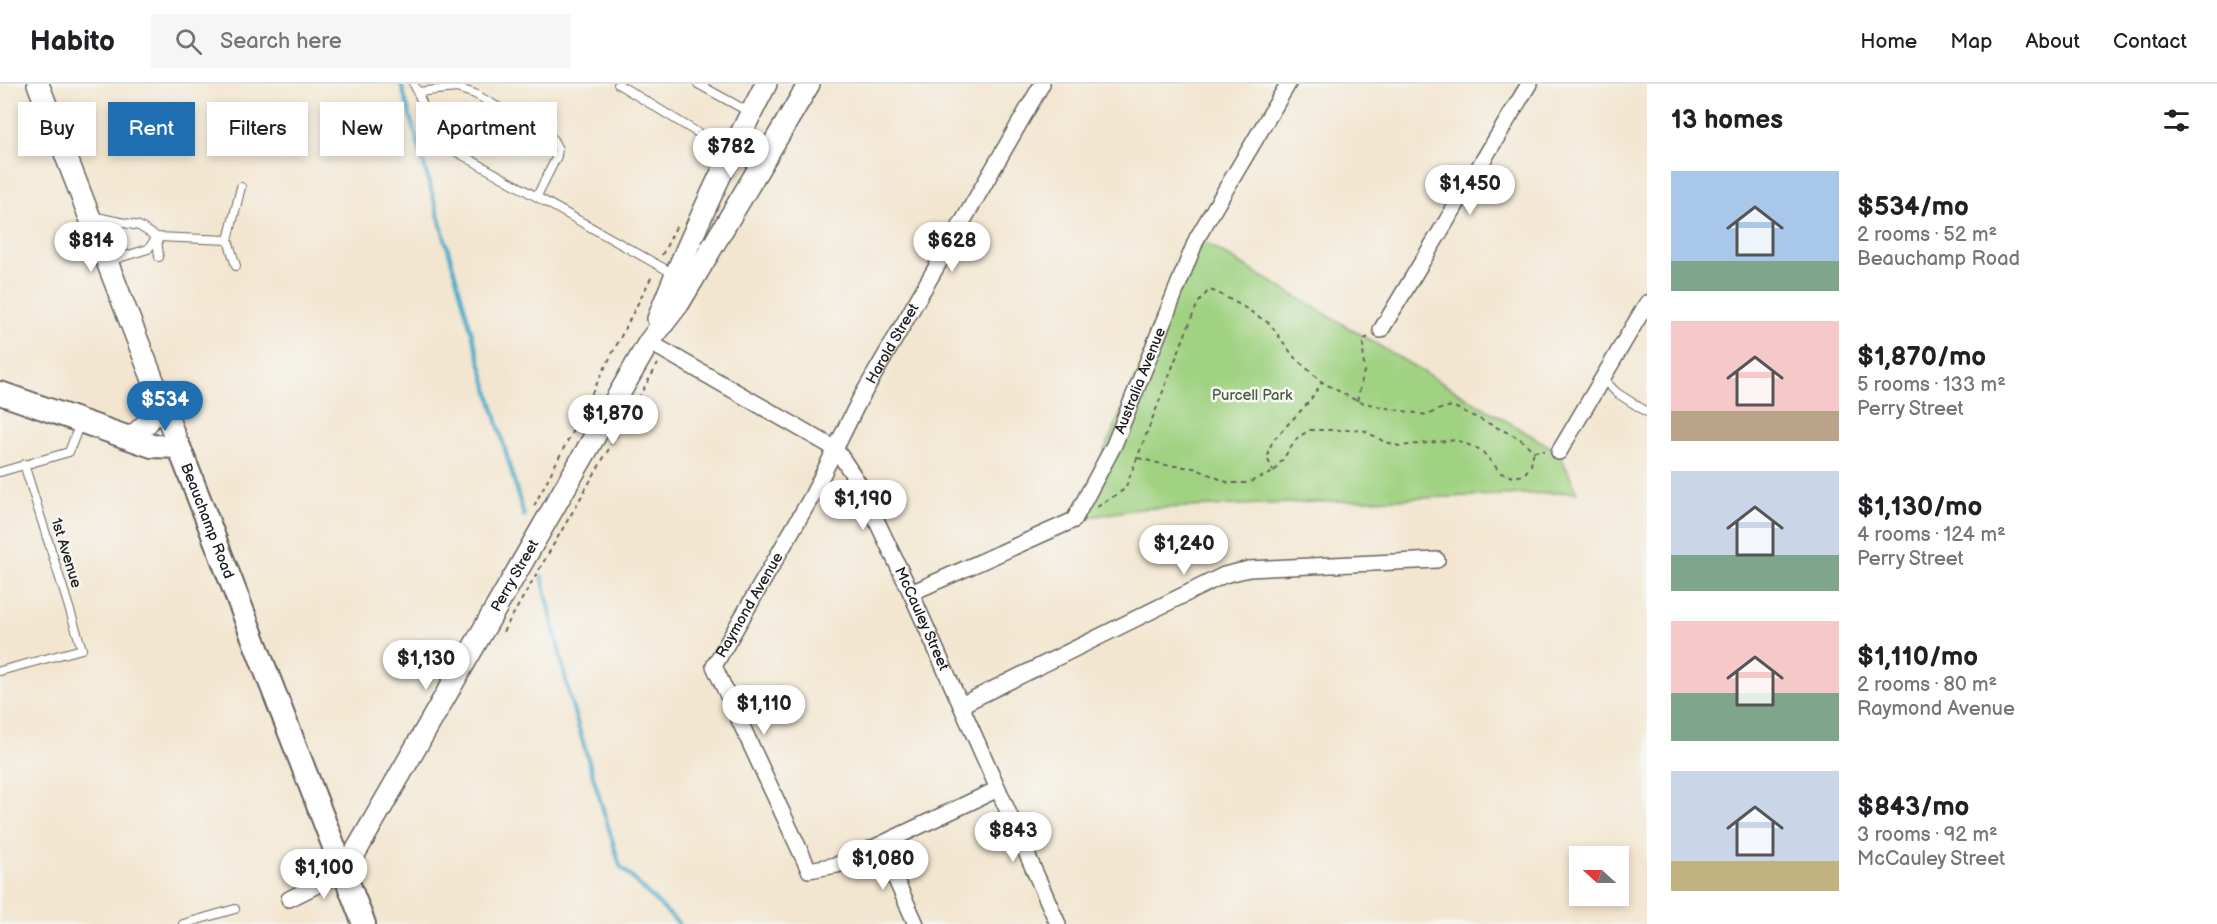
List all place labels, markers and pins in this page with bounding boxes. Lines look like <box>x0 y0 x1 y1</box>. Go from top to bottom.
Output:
pin: $782 <box>695 128 767 179</box>
pin: $1,450 <box>1421 165 1519 216</box>
pin: $814 <box>55 222 127 273</box>
pin: $628 <box>916 222 988 273</box>
pin: $534 <box>129 381 201 432</box>
pin: $1,870 <box>564 395 662 446</box>
pin: $1,190 <box>814 480 912 531</box>
pin: $1,240 <box>1135 525 1233 576</box>
pin: $1,130 <box>377 640 475 691</box>
pin: $1,110 <box>715 685 813 736</box>
pin: $843 <box>977 812 1049 863</box>
pin: $1,080 <box>834 840 932 891</box>
pin: $1,100 <box>275 849 373 900</box>

